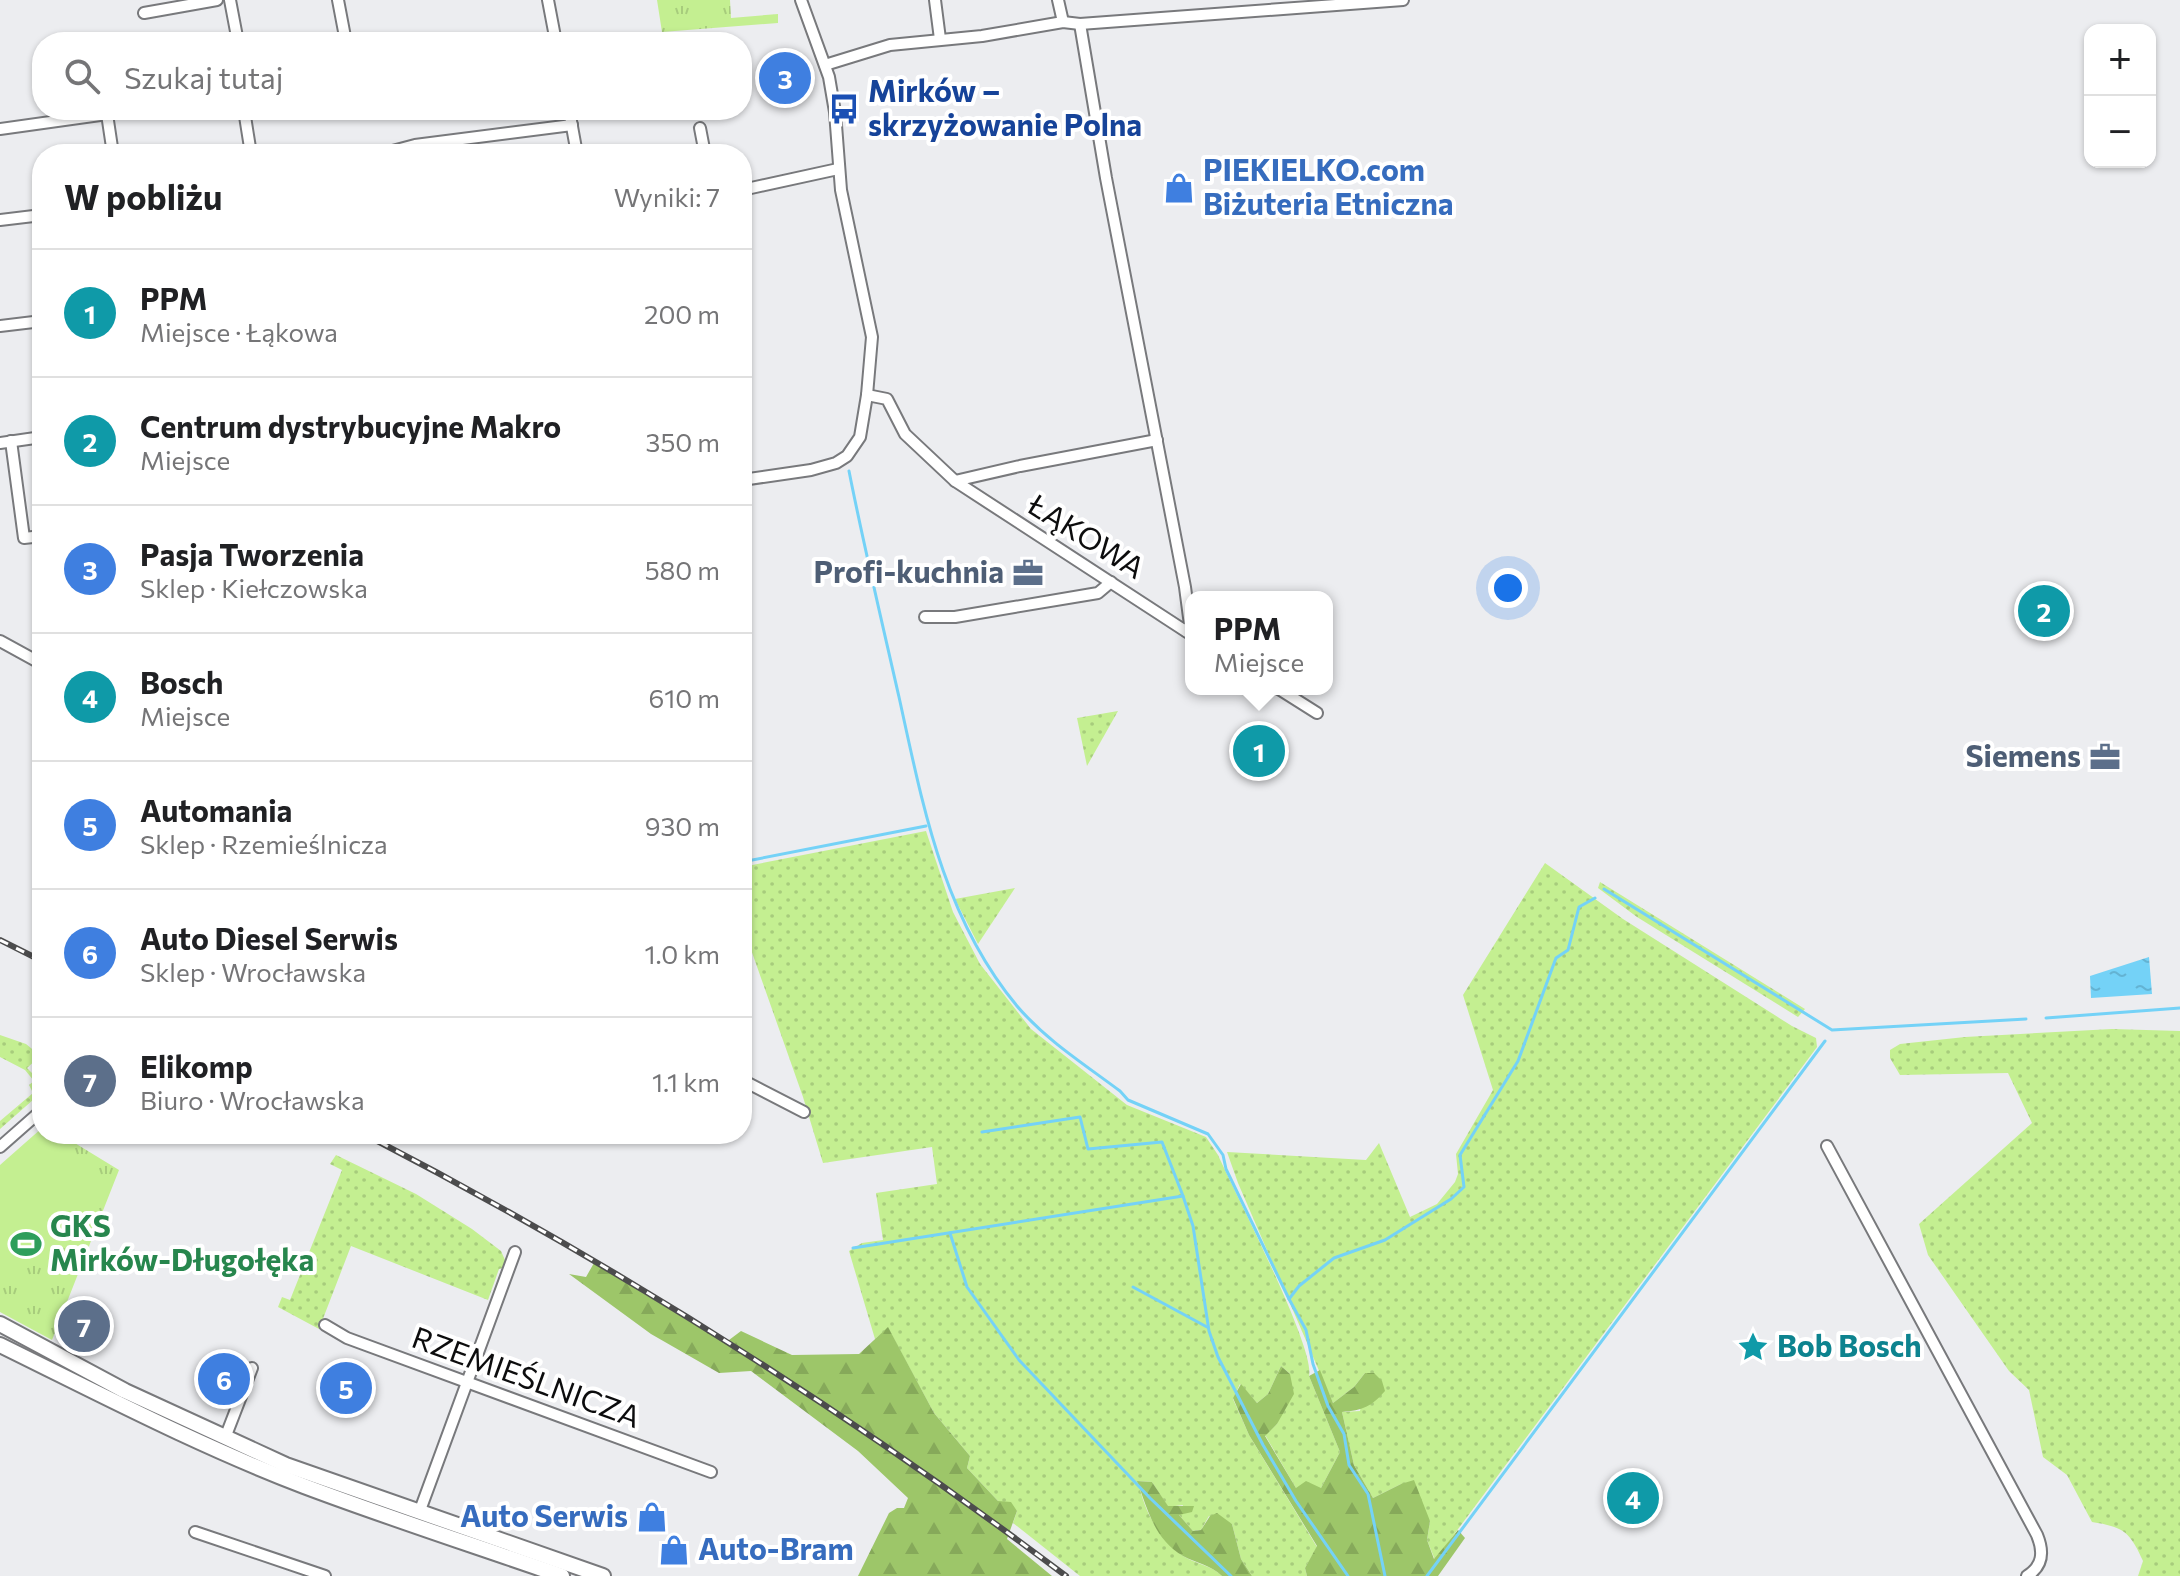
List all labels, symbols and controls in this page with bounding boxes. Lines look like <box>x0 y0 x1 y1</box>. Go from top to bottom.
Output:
map controls <box>2084 24 2156 168</box>
button: + <box>2084 24 2156 96</box>
search box <box>32 32 752 120</box>
pin: 3 <box>759 48 811 108</box>
icon: search <box>60 54 104 98</box>
text: Szukaj tutaj <box>124 58 283 95</box>
place label: Mirków – skrzyżowanie Polna <box>868 71 1142 142</box>
bus stop icon: Mirków – skrzyżowanie Polna <box>827 92 861 126</box>
button: − <box>2084 96 2156 168</box>
place label: PIEKIELKO.com Biżuteria Etniczna <box>1203 150 1454 221</box>
shop icon: PIEKIELKO.com Biżuteria Etniczna <box>1162 171 1196 205</box>
text: W pobliżu <box>64 175 222 217</box>
text: Wyniki: 7 <box>614 181 720 212</box>
text: PPM <box>140 279 207 316</box>
text: 1 <box>84 298 96 329</box>
text: 200 m <box>644 298 720 329</box>
text: Miejsce · Łąkowa <box>140 316 338 347</box>
text: Centrum dystrybucyjne Makro <box>140 407 561 444</box>
text: 2 <box>83 426 97 457</box>
text: 350 m <box>646 426 720 457</box>
text: Miejsce <box>140 444 230 475</box>
street label: ŁĄKOWA <box>1021 484 1152 585</box>
text: Pasja Tworzenia <box>140 535 364 572</box>
place label: Profi-kuchnia <box>814 552 1004 589</box>
text: 3 <box>82 554 98 585</box>
text: 580 m <box>645 554 720 585</box>
office icon: Profi-kuchnia <box>1011 556 1045 590</box>
your location <box>1488 568 1528 608</box>
text: Sklep · Kiełczowska <box>140 572 368 603</box>
pin: 2 <box>2018 581 2070 641</box>
popup <box>1185 591 1333 695</box>
text: PPM <box>1214 609 1281 646</box>
text: Miejsce <box>1214 646 1304 677</box>
text: Bosch <box>140 663 223 700</box>
text: 4 <box>82 682 98 713</box>
text: 610 m <box>648 682 720 713</box>
text: Miejsce <box>140 700 230 731</box>
pin: 1 <box>1233 721 1285 781</box>
place label: Siemens <box>1966 736 2081 773</box>
office icon: Siemens <box>2088 740 2122 774</box>
text: Automania <box>140 791 292 828</box>
text: 5 <box>82 810 98 841</box>
text: 930 m <box>645 810 720 841</box>
text: Sklep · Rzemieślnicza <box>140 828 388 859</box>
text: Auto Diesel Serwis <box>140 919 398 956</box>
text: 6 <box>82 938 98 969</box>
text: 1.0 km <box>644 938 720 969</box>
text: Sklep · Wrocławska <box>140 956 366 987</box>
text: Elikomp <box>140 1047 253 1084</box>
text: 7 <box>83 1066 97 1097</box>
text: 1.1 km <box>652 1066 720 1097</box>
text: Biuro · Wrocławska <box>140 1084 365 1115</box>
place label: GKS Mirków-Długołęka <box>50 1206 314 1277</box>
sports icon: GKS Mirków-Długołęka <box>9 1227 43 1261</box>
pin: 7 <box>58 1296 110 1356</box>
street label: RZEMIEŚLNICZA <box>408 1317 646 1434</box>
place label: Bob Bosch <box>1777 1326 1922 1363</box>
place icon: Bob Bosch <box>1736 1330 1770 1364</box>
pin: 6 <box>198 1349 250 1409</box>
pin: 5 <box>320 1358 372 1418</box>
pin: 4 <box>1607 1468 1659 1528</box>
place label: Auto Serwis <box>460 1496 628 1533</box>
shop icon: Auto Serwis <box>635 1500 669 1534</box>
place label: Auto-Bram <box>698 1529 854 1566</box>
shop icon: Auto-Bram <box>657 1533 691 1567</box>

